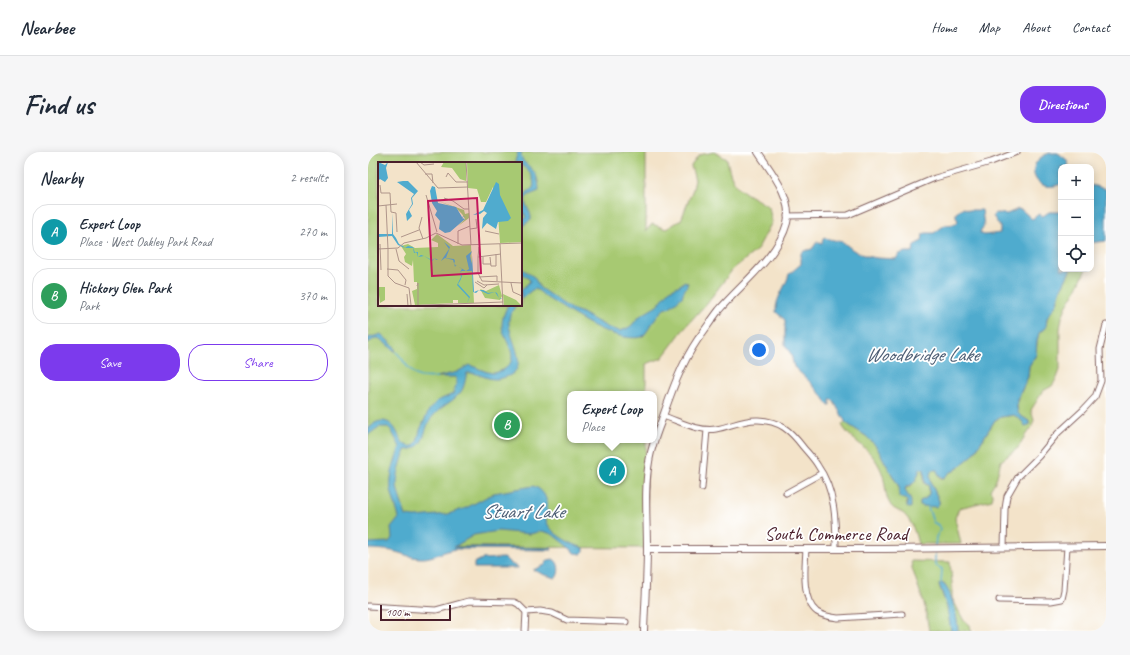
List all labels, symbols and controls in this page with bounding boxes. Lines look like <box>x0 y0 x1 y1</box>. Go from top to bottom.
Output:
text: Nearbee <box>20 16 74 40</box>
text: Home <box>931 19 957 36</box>
text: Map <box>979 19 1000 36</box>
text: About <box>1022 19 1050 36</box>
text: Contact <box>1072 19 1110 36</box>
button: Directions <box>1020 86 1106 123</box>
text: Find us <box>24 87 94 122</box>
inset map <box>378 162 522 306</box>
map controls <box>1058 164 1094 272</box>
button: + <box>1058 164 1094 200</box>
text: Nearby <box>40 168 83 189</box>
text: 2 results <box>290 170 328 186</box>
button: − <box>1058 200 1094 236</box>
text: Expert Loop <box>79 215 140 234</box>
text: A <box>51 224 57 240</box>
text: 270 m <box>299 224 327 240</box>
text: Place · West Oakley Park Road <box>79 234 212 250</box>
button: locate <box>1058 236 1094 272</box>
text: Hickory Glen Park <box>79 279 171 298</box>
text: B <box>51 288 57 304</box>
text: 370 m <box>299 288 327 304</box>
text: Park <box>79 298 100 314</box>
your location <box>749 340 769 360</box>
water label: Woodbridge Lake <box>866 342 982 367</box>
button: Save <box>40 344 180 381</box>
button: Share <box>188 344 328 381</box>
popup <box>567 391 657 443</box>
text: Expert Loop <box>582 400 642 419</box>
pin: B <box>494 410 520 440</box>
text: Place <box>582 419 604 435</box>
pin: A <box>599 456 625 486</box>
water label: Stuart Lake <box>482 499 567 524</box>
street label: South Commerce Road <box>765 522 911 546</box>
scale bar <box>380 603 451 622</box>
text: 100 m <box>386 605 410 619</box>

